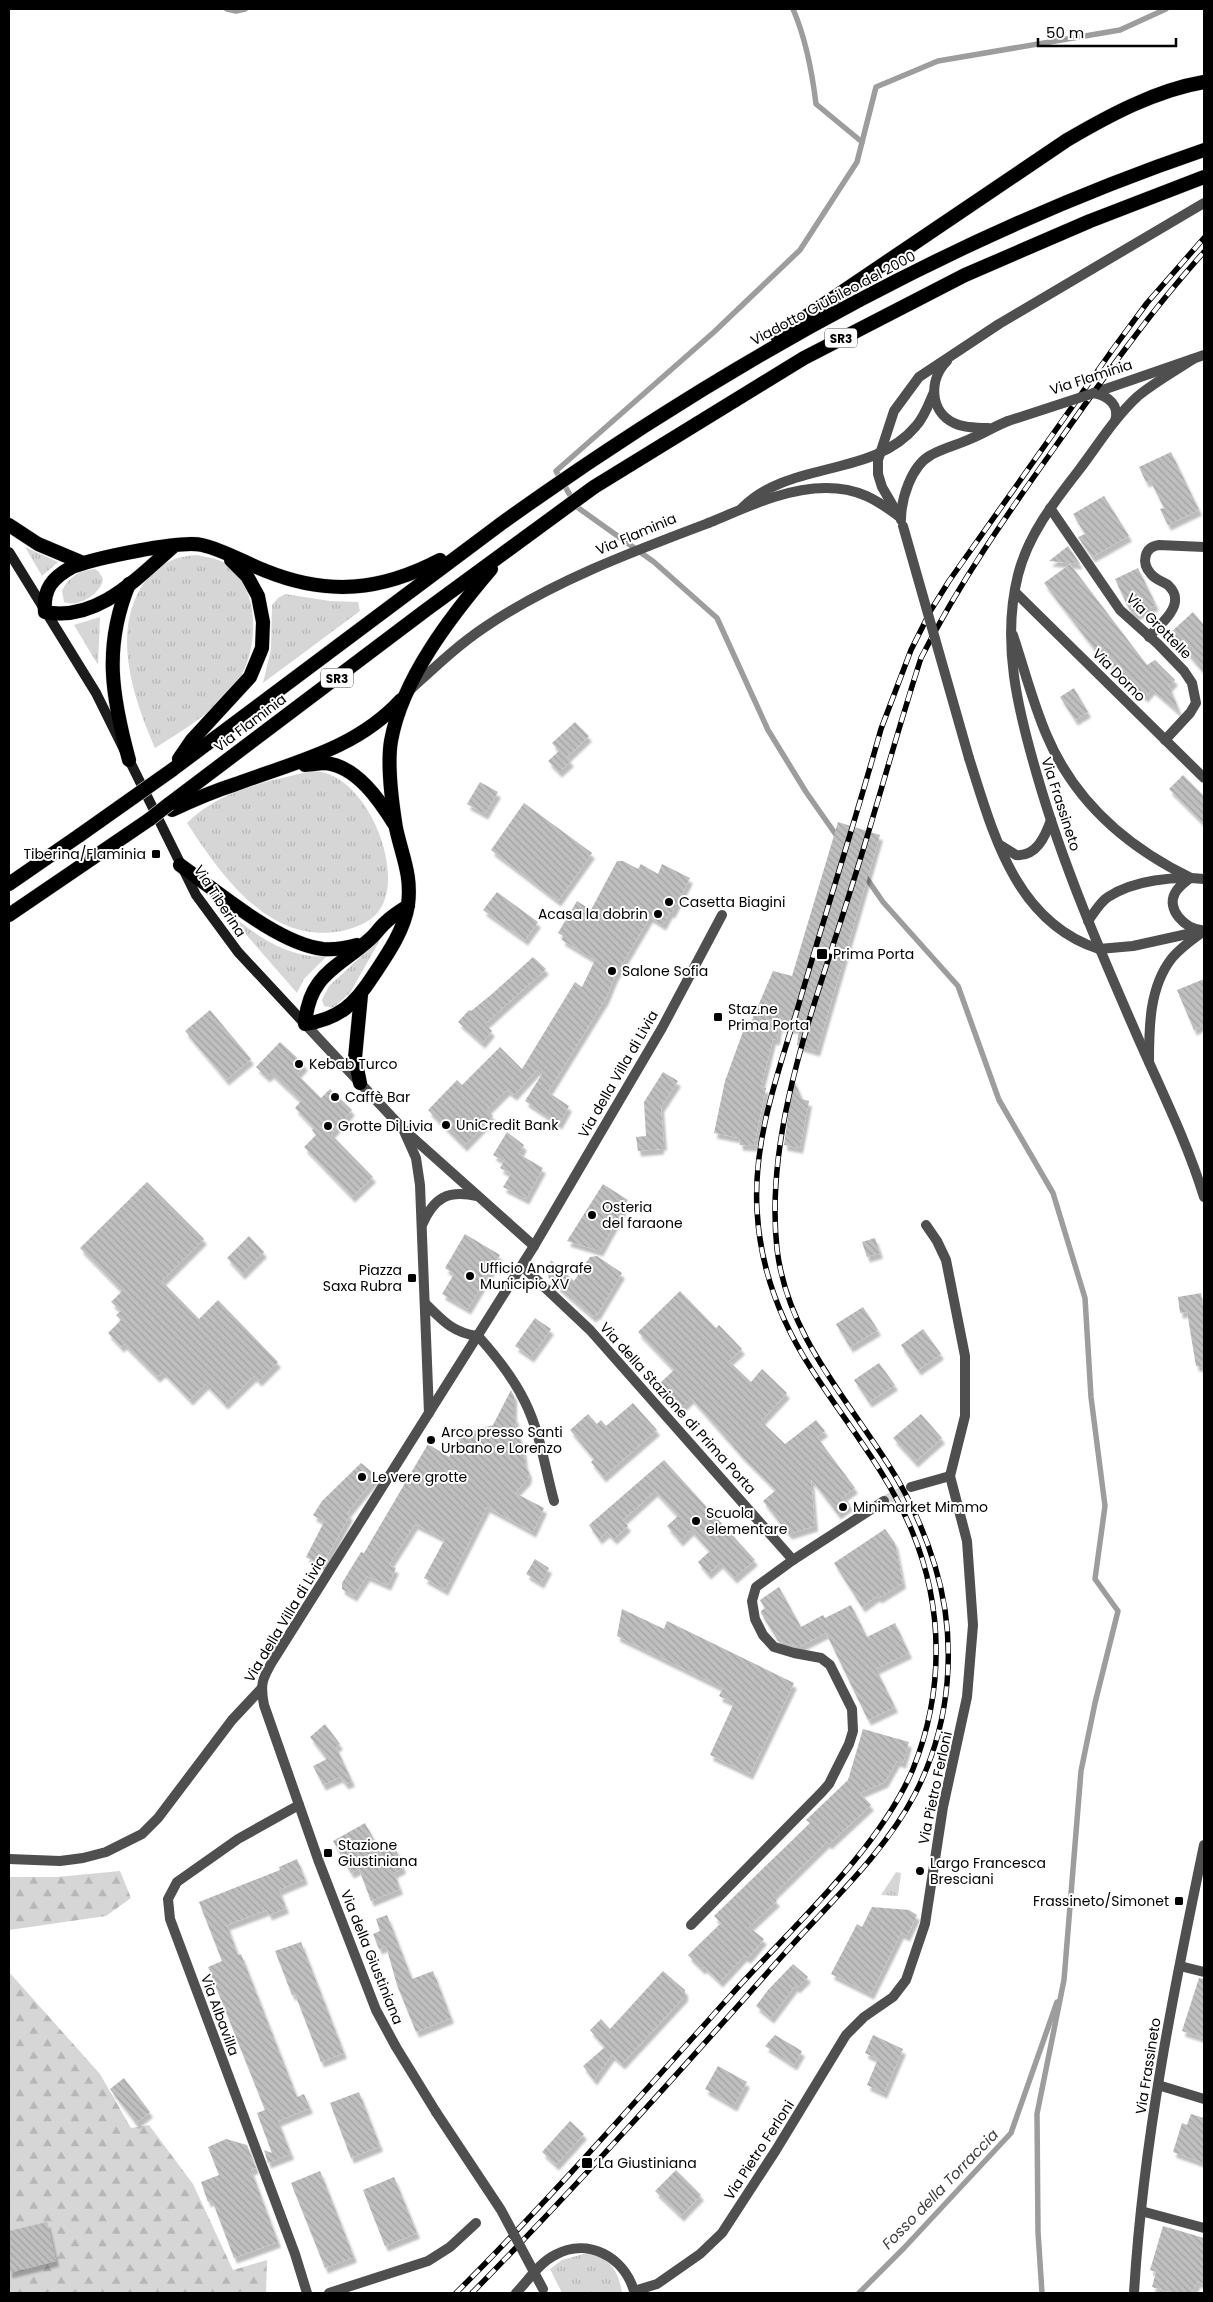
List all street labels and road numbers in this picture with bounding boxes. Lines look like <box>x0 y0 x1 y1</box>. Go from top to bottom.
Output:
street label: Viadotto Giubileo del 2000 <box>747 246 919 350</box>
road number: SR3 <box>825 328 857 348</box>
street label: Via Flaminia <box>1047 354 1135 400</box>
street label: Via Flaminia <box>593 508 679 560</box>
street label: Via Grottelle <box>1122 589 1197 664</box>
street label: Via Dorno <box>1088 644 1150 706</box>
road number: SR3 <box>321 668 353 688</box>
street label: Via Flaminia <box>210 689 290 757</box>
street label: Via Frassineto <box>1036 754 1086 854</box>
street label: Via Tiberina <box>189 861 251 941</box>
street label: Via della Villa di Livia <box>573 1007 663 1141</box>
street label: Via della Stazione di Prima Porta <box>595 1318 761 1498</box>
street label: Via della Villa di Livia <box>239 1552 331 1686</box>
street label: Via Pietro Ferloni <box>913 1730 957 1846</box>
street label: Via della Giustiniana <box>336 1887 408 2027</box>
street label: Via Albavilla <box>196 1971 244 2059</box>
street label: Via Frassineto <box>1130 2016 1166 2116</box>
street label: Via Pietro Ferloni <box>719 2096 799 2204</box>

